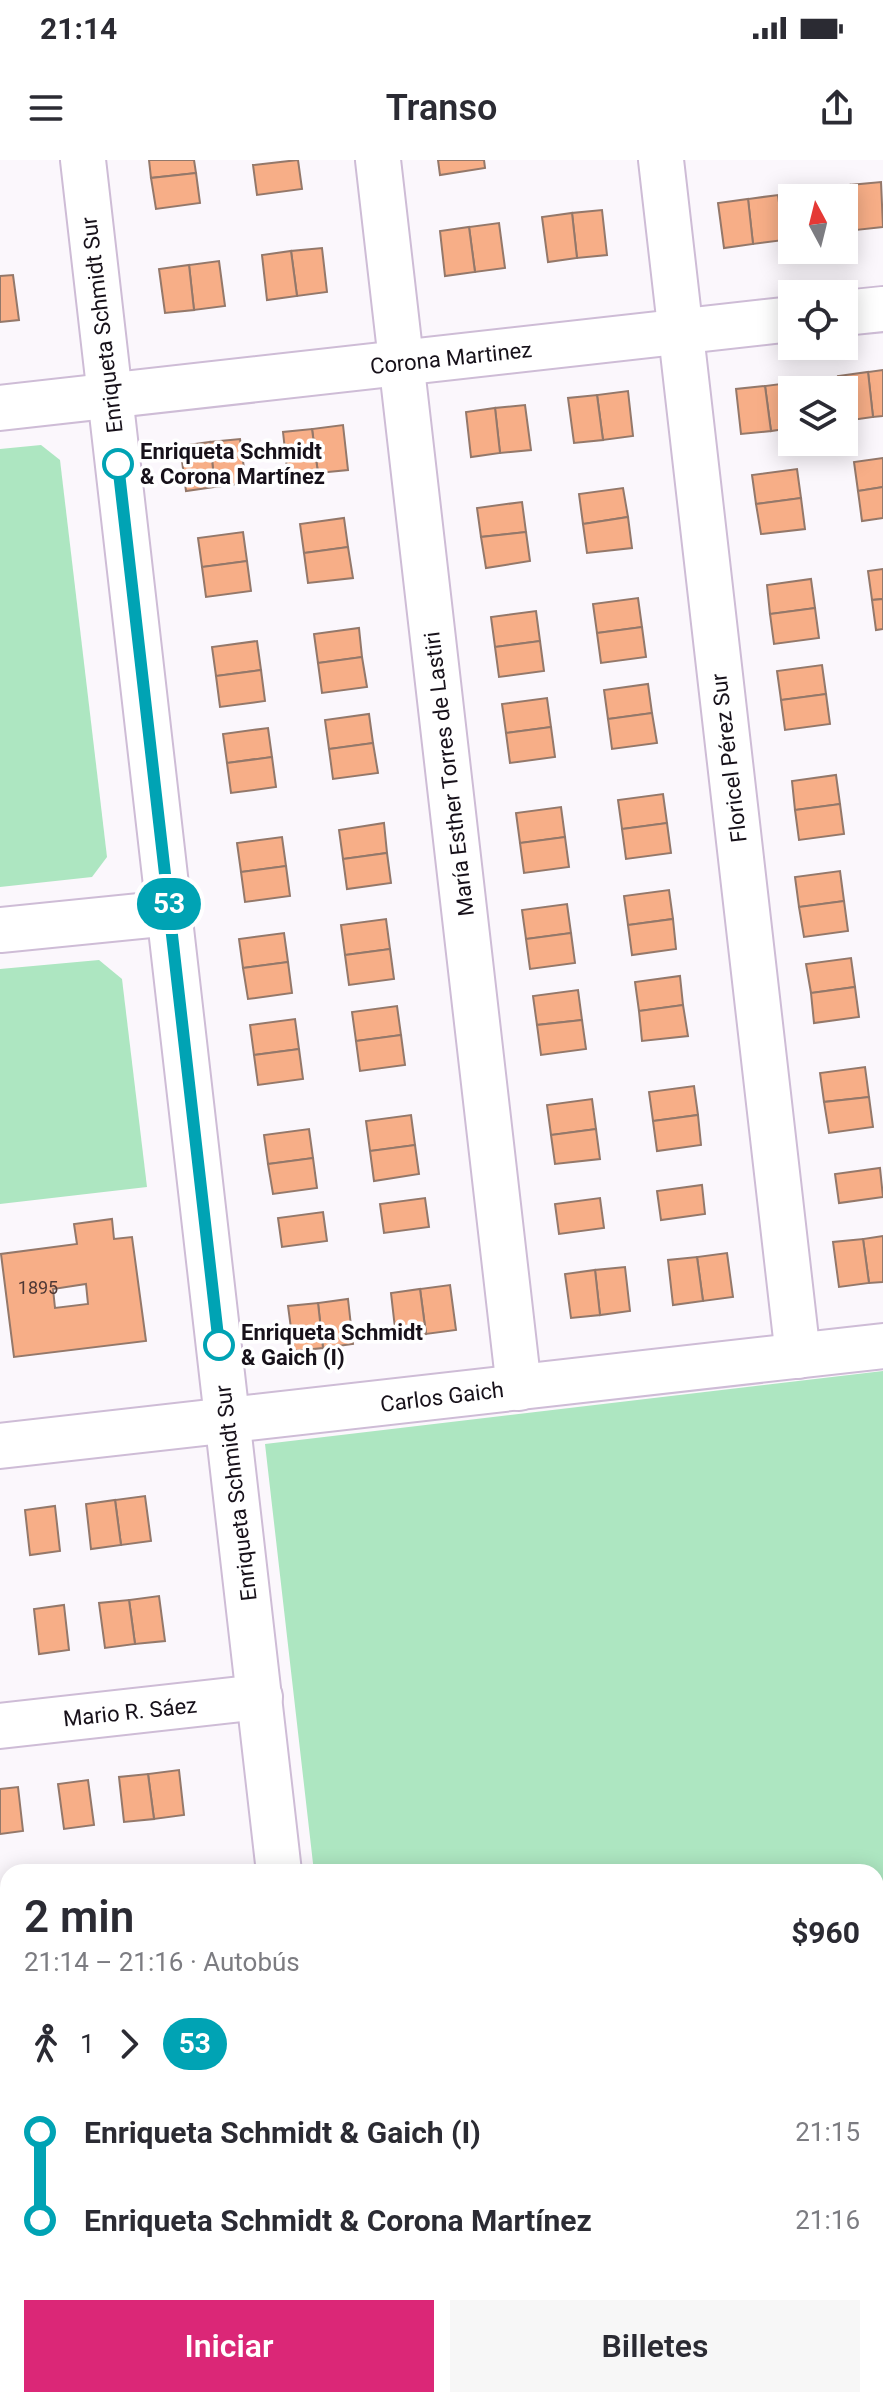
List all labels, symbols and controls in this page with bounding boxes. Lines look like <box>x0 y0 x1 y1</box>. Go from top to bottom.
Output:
text: 21:14 <box>40 11 117 46</box>
icon: menu <box>24 86 68 130</box>
icon: share <box>815 86 859 130</box>
text: Transo <box>386 87 497 129</box>
north arrow <box>778 184 858 264</box>
map controls <box>778 184 858 456</box>
street label: Enriqueta Schmidt Sur <box>76 215 128 434</box>
button: locate <box>778 280 858 360</box>
street label: Corona Martinez <box>369 337 533 379</box>
button: layers <box>778 376 858 456</box>
place label: Enriqueta Schmidt & Corona Martínez <box>140 439 325 489</box>
marker: Enriqueta Schmidt & Corona Martínez <box>103 449 133 479</box>
street label: María Esther Torres de Lastiri <box>419 630 479 918</box>
street label: Floricel Pérez Sur <box>706 671 752 844</box>
line badge: 53 <box>133 878 205 930</box>
text: 53 <box>153 887 185 920</box>
house number: 1895 <box>18 1277 58 1298</box>
place label: Enriqueta Schmidt & Gaich (I) <box>241 1320 423 1370</box>
marker: Enriqueta Schmidt & Gaich (I) <box>204 1330 234 1360</box>
street label: Carlos Gaich <box>379 1377 505 1417</box>
street label: Enriqueta Schmidt Sur <box>210 1383 262 1602</box>
street label: Mario R. Sáez <box>62 1693 198 1731</box>
text: 2 min <box>24 1891 134 1943</box>
text: $960 <box>791 1915 860 1950</box>
text: 21:14 – 21:16 · Autobús <box>24 1947 300 1977</box>
icon: walk <box>24 2022 68 2066</box>
icon: forward <box>107 2022 151 2066</box>
text: 53 <box>179 2027 211 2060</box>
text: 1 <box>80 2029 95 2059</box>
text: Enriqueta Schmidt & Gaich (I) <box>84 2115 481 2150</box>
text: 21:15 <box>795 2117 860 2147</box>
text: Enriqueta Schmidt & Corona Martínez <box>84 2203 592 2238</box>
text: 21:16 <box>795 2205 860 2235</box>
button: Iniciar <box>24 2300 434 2392</box>
button: Billetes <box>450 2300 860 2392</box>

